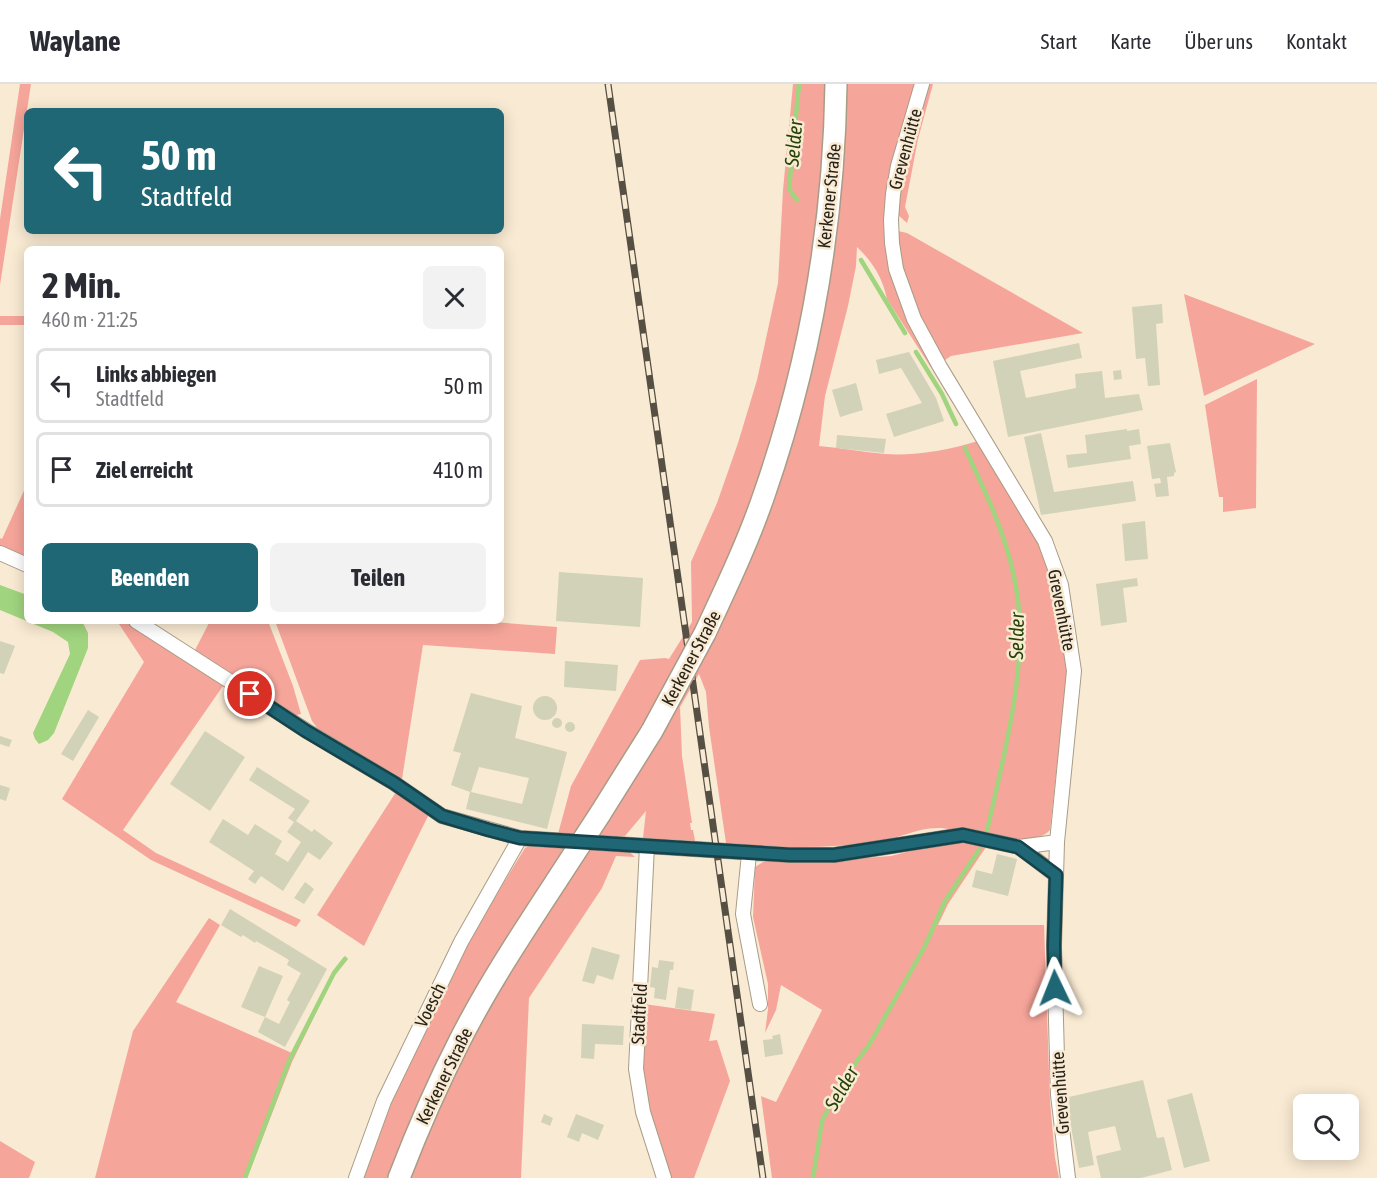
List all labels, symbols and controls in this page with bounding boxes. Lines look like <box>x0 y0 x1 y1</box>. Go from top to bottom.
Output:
text: Waylane <box>30 25 121 57</box>
text: Start <box>1041 29 1077 53</box>
text: Karte <box>1110 29 1151 53</box>
text: Über uns <box>1184 29 1253 53</box>
text: Kontakt <box>1286 29 1347 53</box>
street label: Grevenhütte <box>884 106 926 192</box>
water label: Selder <box>779 118 807 168</box>
text: 50 m <box>141 131 216 179</box>
icon: left <box>42 132 120 210</box>
street label: Kerkener Straße <box>813 143 845 249</box>
text: Stadtfeld <box>141 181 233 212</box>
text: 2 Min. <box>42 264 120 306</box>
button: close <box>423 266 486 329</box>
text: 460 m · 21:25 <box>42 308 138 331</box>
text: Links abbiegen <box>96 361 217 387</box>
icon: left <box>45 369 78 402</box>
text: 50 m <box>443 373 483 399</box>
text: Stadtfeld <box>96 387 164 410</box>
icon: arrive <box>45 453 78 486</box>
text: Ziel erreicht <box>96 457 193 483</box>
text: 410 m <box>433 457 483 483</box>
button: Beenden <box>42 543 258 612</box>
button: Teilen <box>270 543 486 612</box>
street label: Grevenhütte <box>1044 567 1080 653</box>
street label: Kerkener Straße <box>657 607 725 709</box>
water label: Selder <box>1004 611 1028 661</box>
pin <box>224 668 275 719</box>
icon: arrive <box>233 677 266 710</box>
position arrow <box>1023 956 1087 1020</box>
street label: Voesch <box>410 979 450 1031</box>
street label: Stadtfeld <box>627 983 651 1045</box>
street label: Kerkener Straße <box>412 1024 476 1128</box>
street label: Grevenhütte <box>1047 1051 1073 1135</box>
water label: Selder <box>819 1061 863 1115</box>
map controls <box>1293 1094 1359 1160</box>
button: search <box>1293 1094 1359 1160</box>

